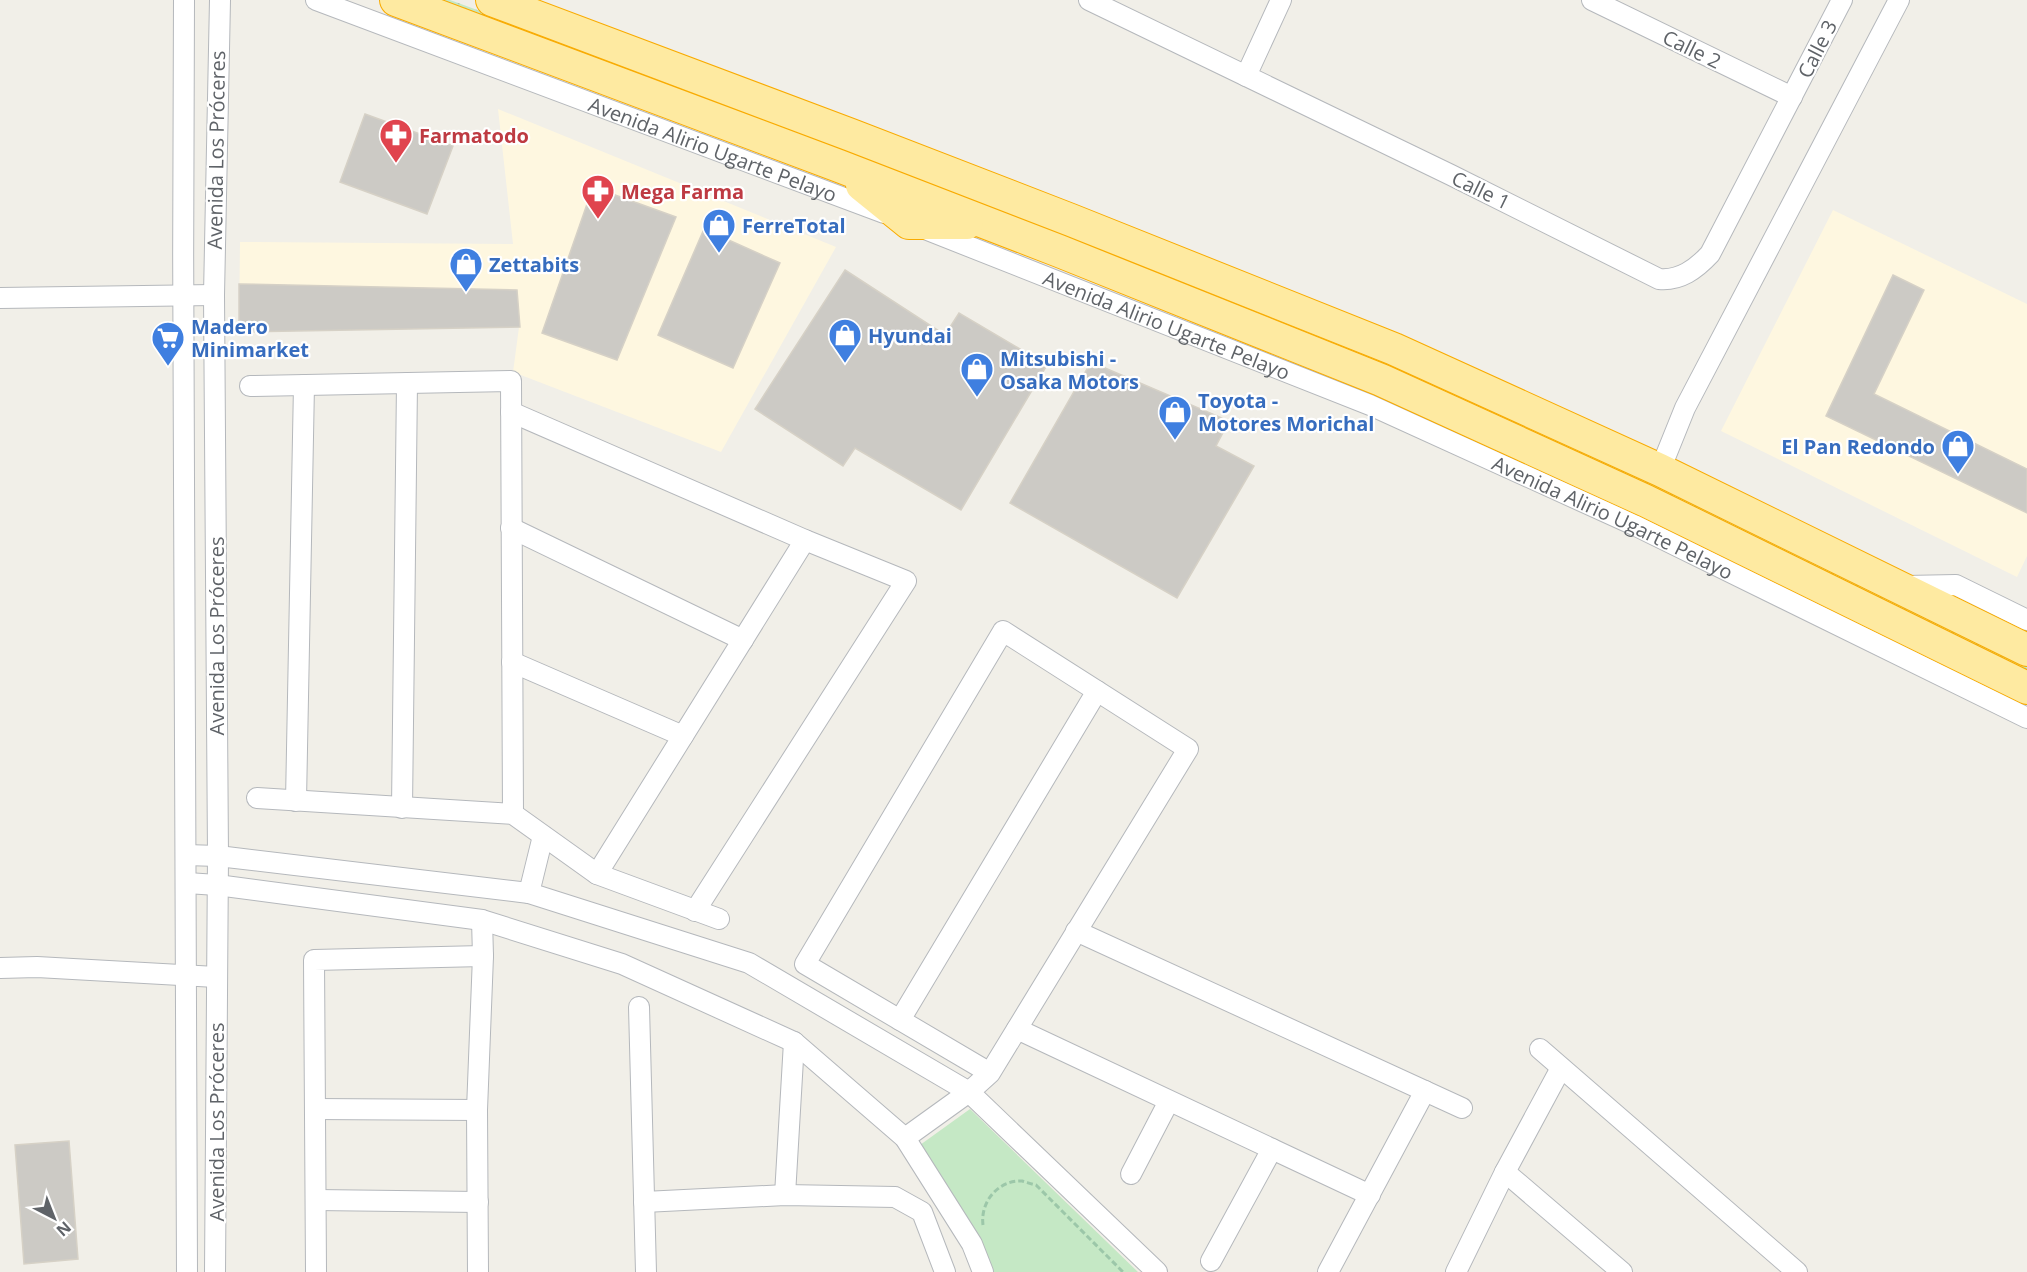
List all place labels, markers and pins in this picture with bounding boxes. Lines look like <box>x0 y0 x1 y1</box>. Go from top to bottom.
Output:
pharmacy icon: Farmatodo <box>378 117 414 164</box>
place label: Farmatodo <box>419 122 529 149</box>
pharmacy icon: Mega Farma <box>580 173 616 220</box>
place label: Mega Farma <box>621 178 744 205</box>
shop icon: FerreTotal <box>701 207 737 254</box>
place label: FerreTotal <box>742 212 846 239</box>
shop icon: Zettabits <box>448 246 484 293</box>
place label: Zettabits <box>489 251 579 278</box>
place label: Madero Minimarket <box>191 313 309 363</box>
shop icon: Hyundai <box>827 317 863 364</box>
supermarket icon: Madero Minimarket <box>150 320 186 367</box>
place label: Hyundai <box>868 322 952 349</box>
place label: Mitsubishi - Osaka Motors <box>1000 345 1139 395</box>
shop icon: Mitsubishi - Osaka Motors <box>959 351 995 398</box>
place label: Toyota - Motores Morichal <box>1198 387 1374 437</box>
shop icon: Toyota - Motores Morichal <box>1157 394 1193 441</box>
shop icon: El Pan Redondo <box>1940 428 1976 475</box>
place label: El Pan Redondo <box>1781 433 1935 460</box>

